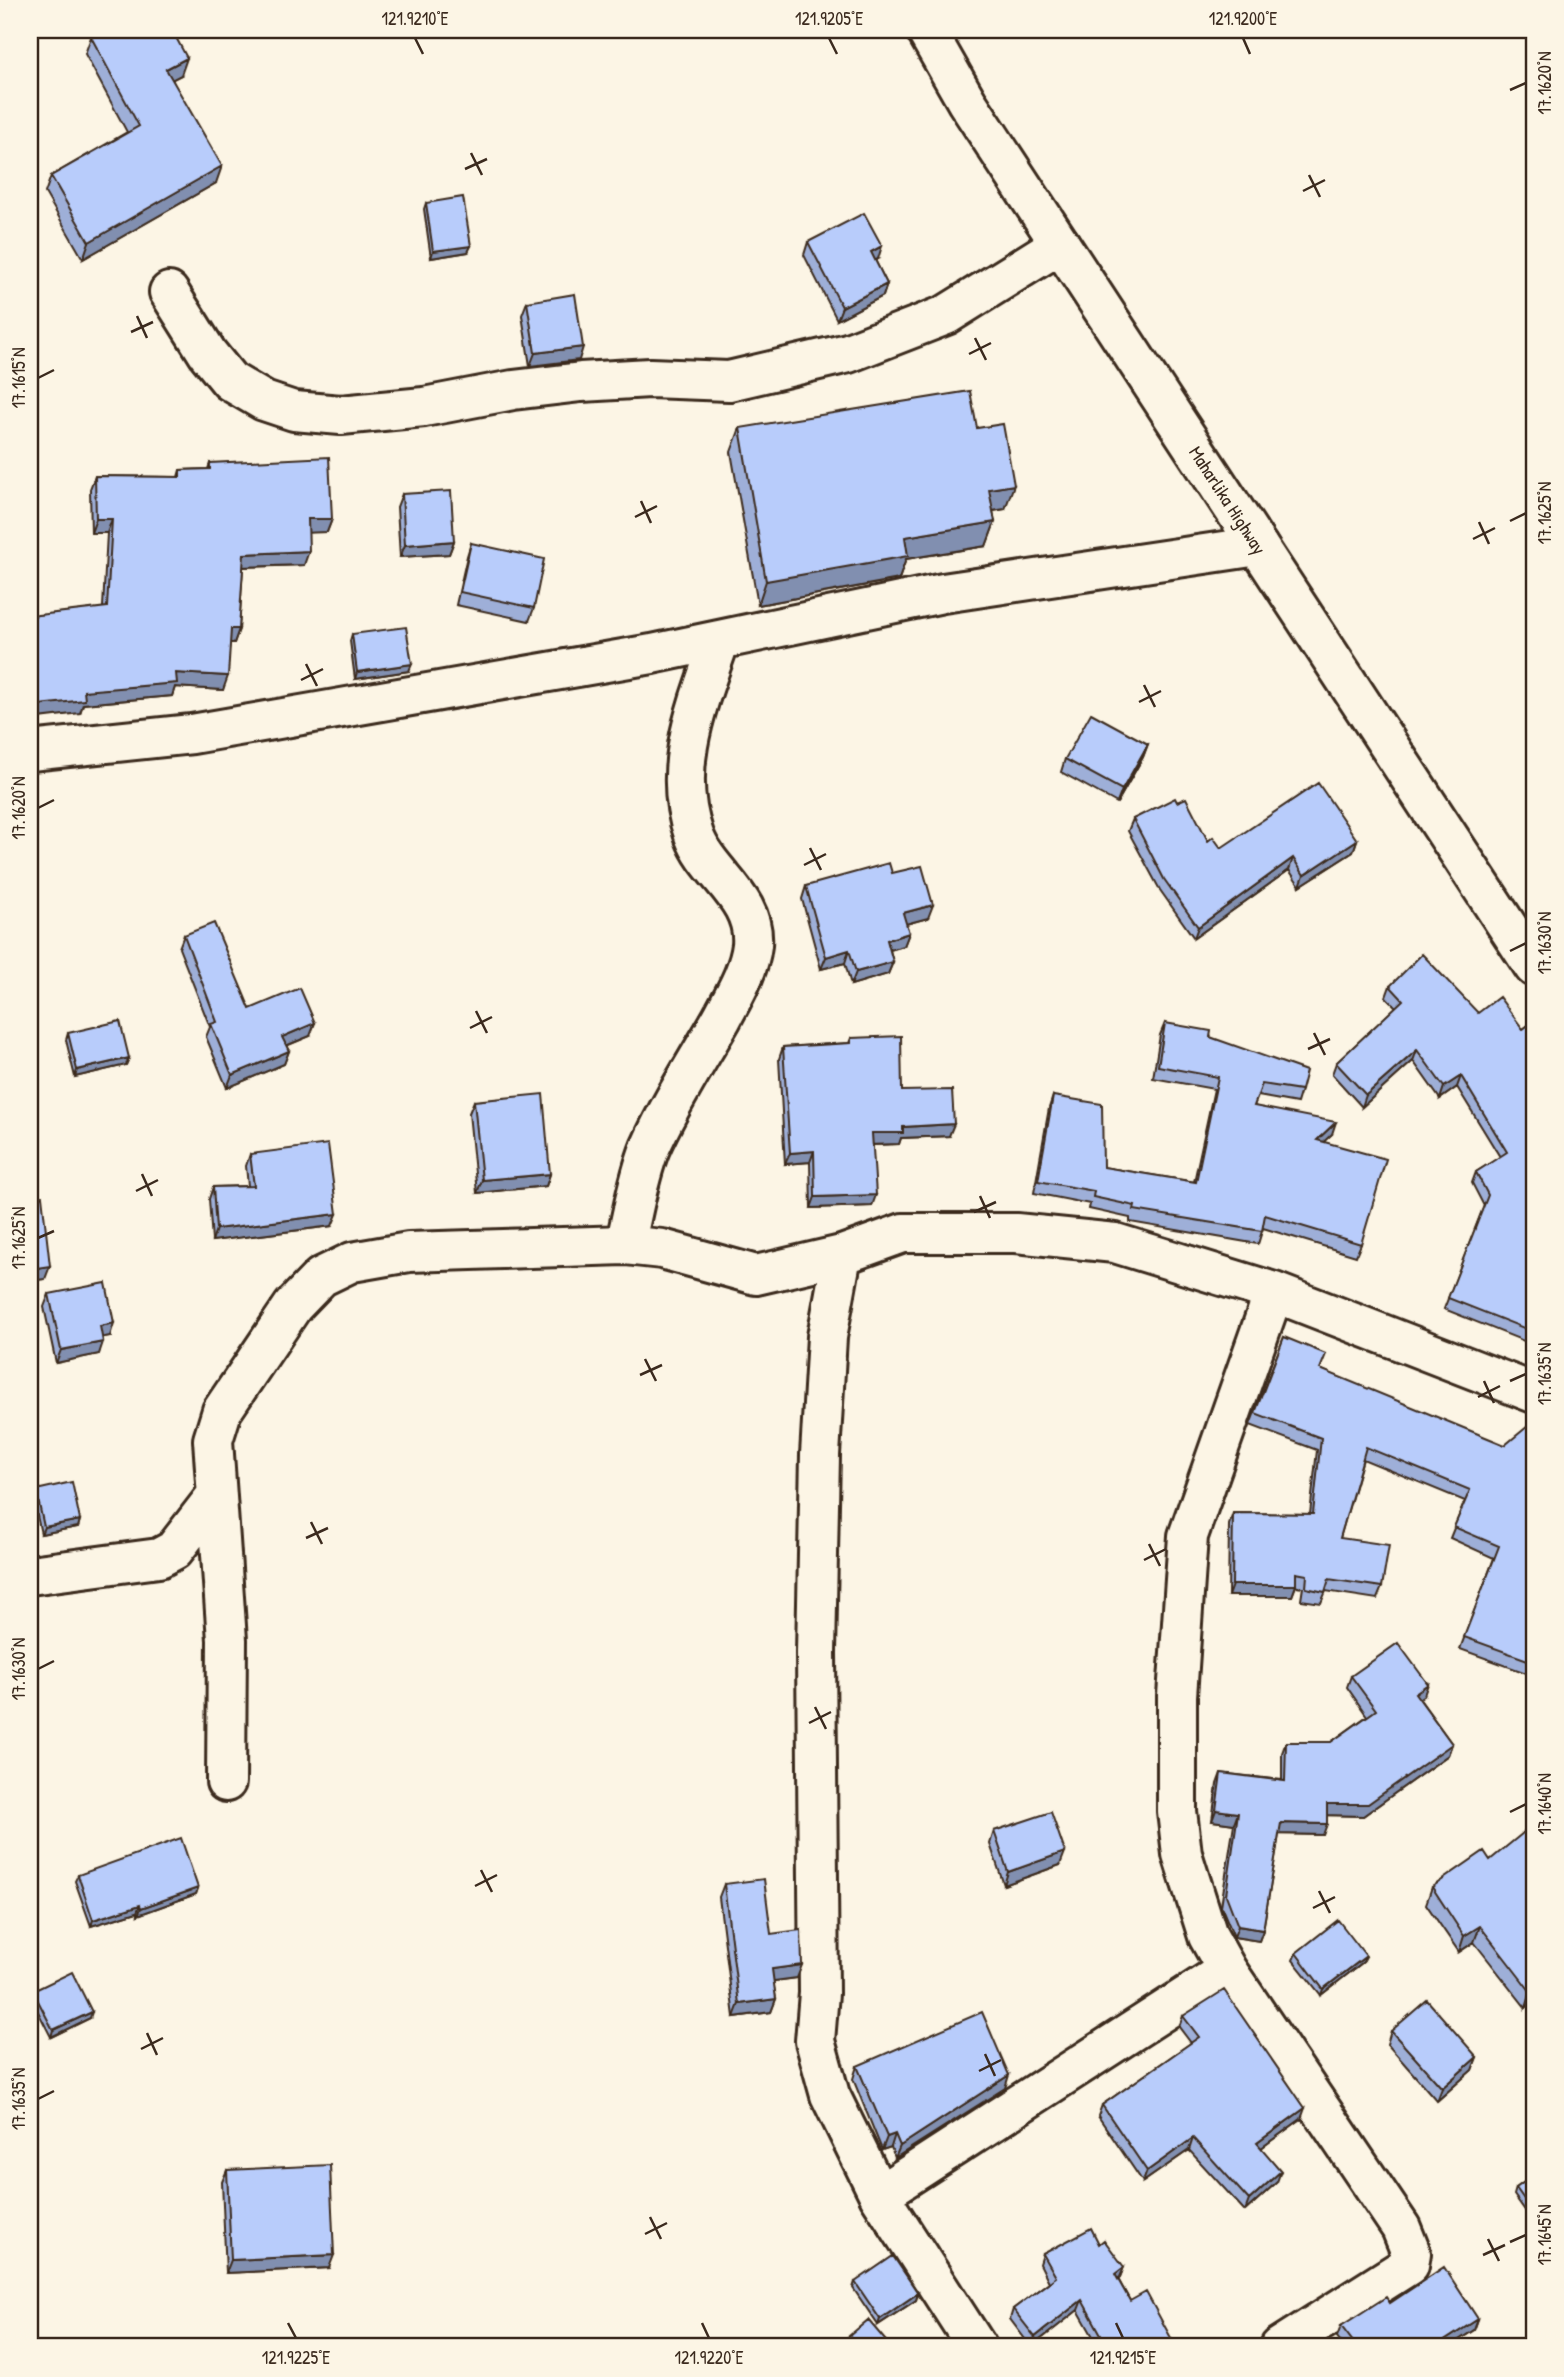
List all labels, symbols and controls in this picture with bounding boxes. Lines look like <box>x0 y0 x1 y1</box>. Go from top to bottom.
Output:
text: 121.9210°E <box>381 6 449 31</box>
text: 121.9205°E <box>795 6 863 31</box>
text: 121.9200°E <box>1209 6 1277 31</box>
text: 17.1620°N <box>1532 51 1557 115</box>
text: 17.1615°N <box>6 348 31 408</box>
street label: Maharlika Highway <box>1183 441 1273 559</box>
text: 17.1625°N <box>1532 482 1557 544</box>
text: 17.1620°N <box>6 776 31 840</box>
text: 17.1630°N <box>1532 912 1557 974</box>
text: 17.1625°N <box>6 1207 31 1269</box>
text: 17.1635°N <box>1532 1343 1557 1405</box>
text: 17.1630°N <box>6 1638 31 1700</box>
text: 17.1640°N <box>1532 1773 1557 1835</box>
text: 17.1635°N <box>6 2068 31 2130</box>
text: 17.1645°N <box>1532 2204 1557 2266</box>
text: 121.9225°E <box>262 2345 330 2370</box>
text: 121.9220°E <box>675 2345 744 2370</box>
text: 121.9215°E <box>1090 2345 1156 2370</box>

